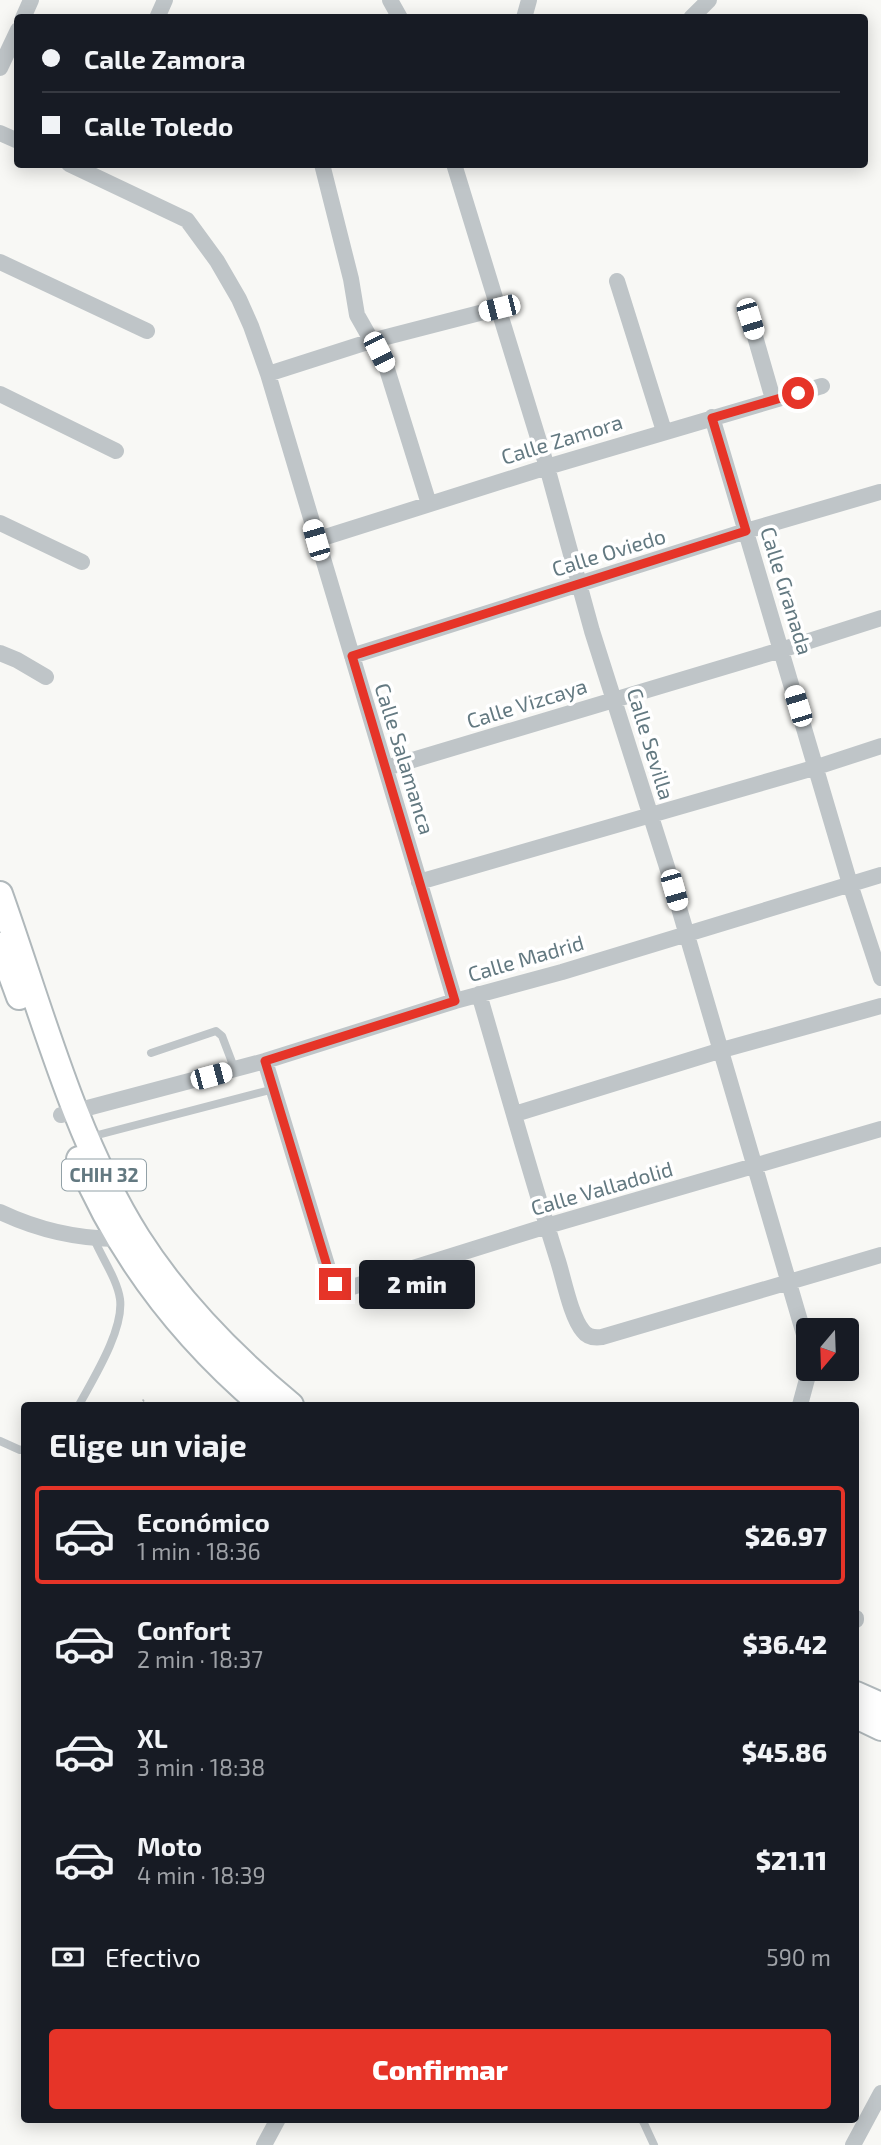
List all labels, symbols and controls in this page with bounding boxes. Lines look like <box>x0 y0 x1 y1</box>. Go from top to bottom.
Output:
text: Calle Zamora <box>84 43 246 74</box>
text: Calle Toledo <box>84 110 233 141</box>
car <box>477 293 522 323</box>
car <box>734 296 767 342</box>
car <box>361 329 398 375</box>
route start <box>782 377 814 409</box>
street label: Calle Zamora <box>498 408 625 469</box>
car <box>301 517 332 563</box>
street label: Calle Oviedo <box>549 522 668 581</box>
street label: Calle Granada <box>756 524 819 658</box>
street label: Calle Vizcaya <box>463 672 590 733</box>
street label: Calle Salamanca <box>371 680 440 837</box>
car <box>782 683 815 729</box>
street label: Calle Sevilla <box>623 685 680 802</box>
car <box>659 867 690 913</box>
street label: Calle Madrid <box>465 929 587 986</box>
car <box>188 1060 235 1092</box>
street label: Calle Valladolid <box>528 1155 675 1220</box>
road number: CHIH 32 <box>62 1160 146 1190</box>
callout: 2 min <box>360 1260 475 1308</box>
route end <box>319 1268 351 1300</box>
text: 2 min <box>387 1270 447 1298</box>
north arrow <box>796 1318 859 1381</box>
map controls <box>796 1318 859 1381</box>
text: Elige un viaje <box>49 1425 247 1463</box>
icon: car <box>53 1504 116 1567</box>
text: Económico <box>137 1506 270 1537</box>
text: $26.97 <box>745 1520 827 1551</box>
text: 1 min · 18:36 <box>137 1537 261 1565</box>
icon: car <box>53 1612 116 1675</box>
text: Confort <box>137 1614 231 1645</box>
text: $36.42 <box>742 1628 827 1659</box>
text: 2 min · 18:37 <box>137 1645 263 1673</box>
icon: car <box>53 1720 116 1783</box>
text: XL <box>137 1722 168 1753</box>
text: $45.86 <box>742 1736 827 1767</box>
text: 3 min · 18:38 <box>137 1753 265 1781</box>
icon: car <box>53 1828 116 1891</box>
text: Moto <box>137 1830 202 1861</box>
text: $21.11 <box>756 1844 827 1875</box>
text: 4 min · 18:39 <box>137 1861 266 1889</box>
icon: cash <box>49 1938 87 1976</box>
text: Efectivo <box>105 1941 201 1972</box>
text: 590 m <box>766 1943 831 1971</box>
button: Confirmar <box>49 2029 831 2109</box>

